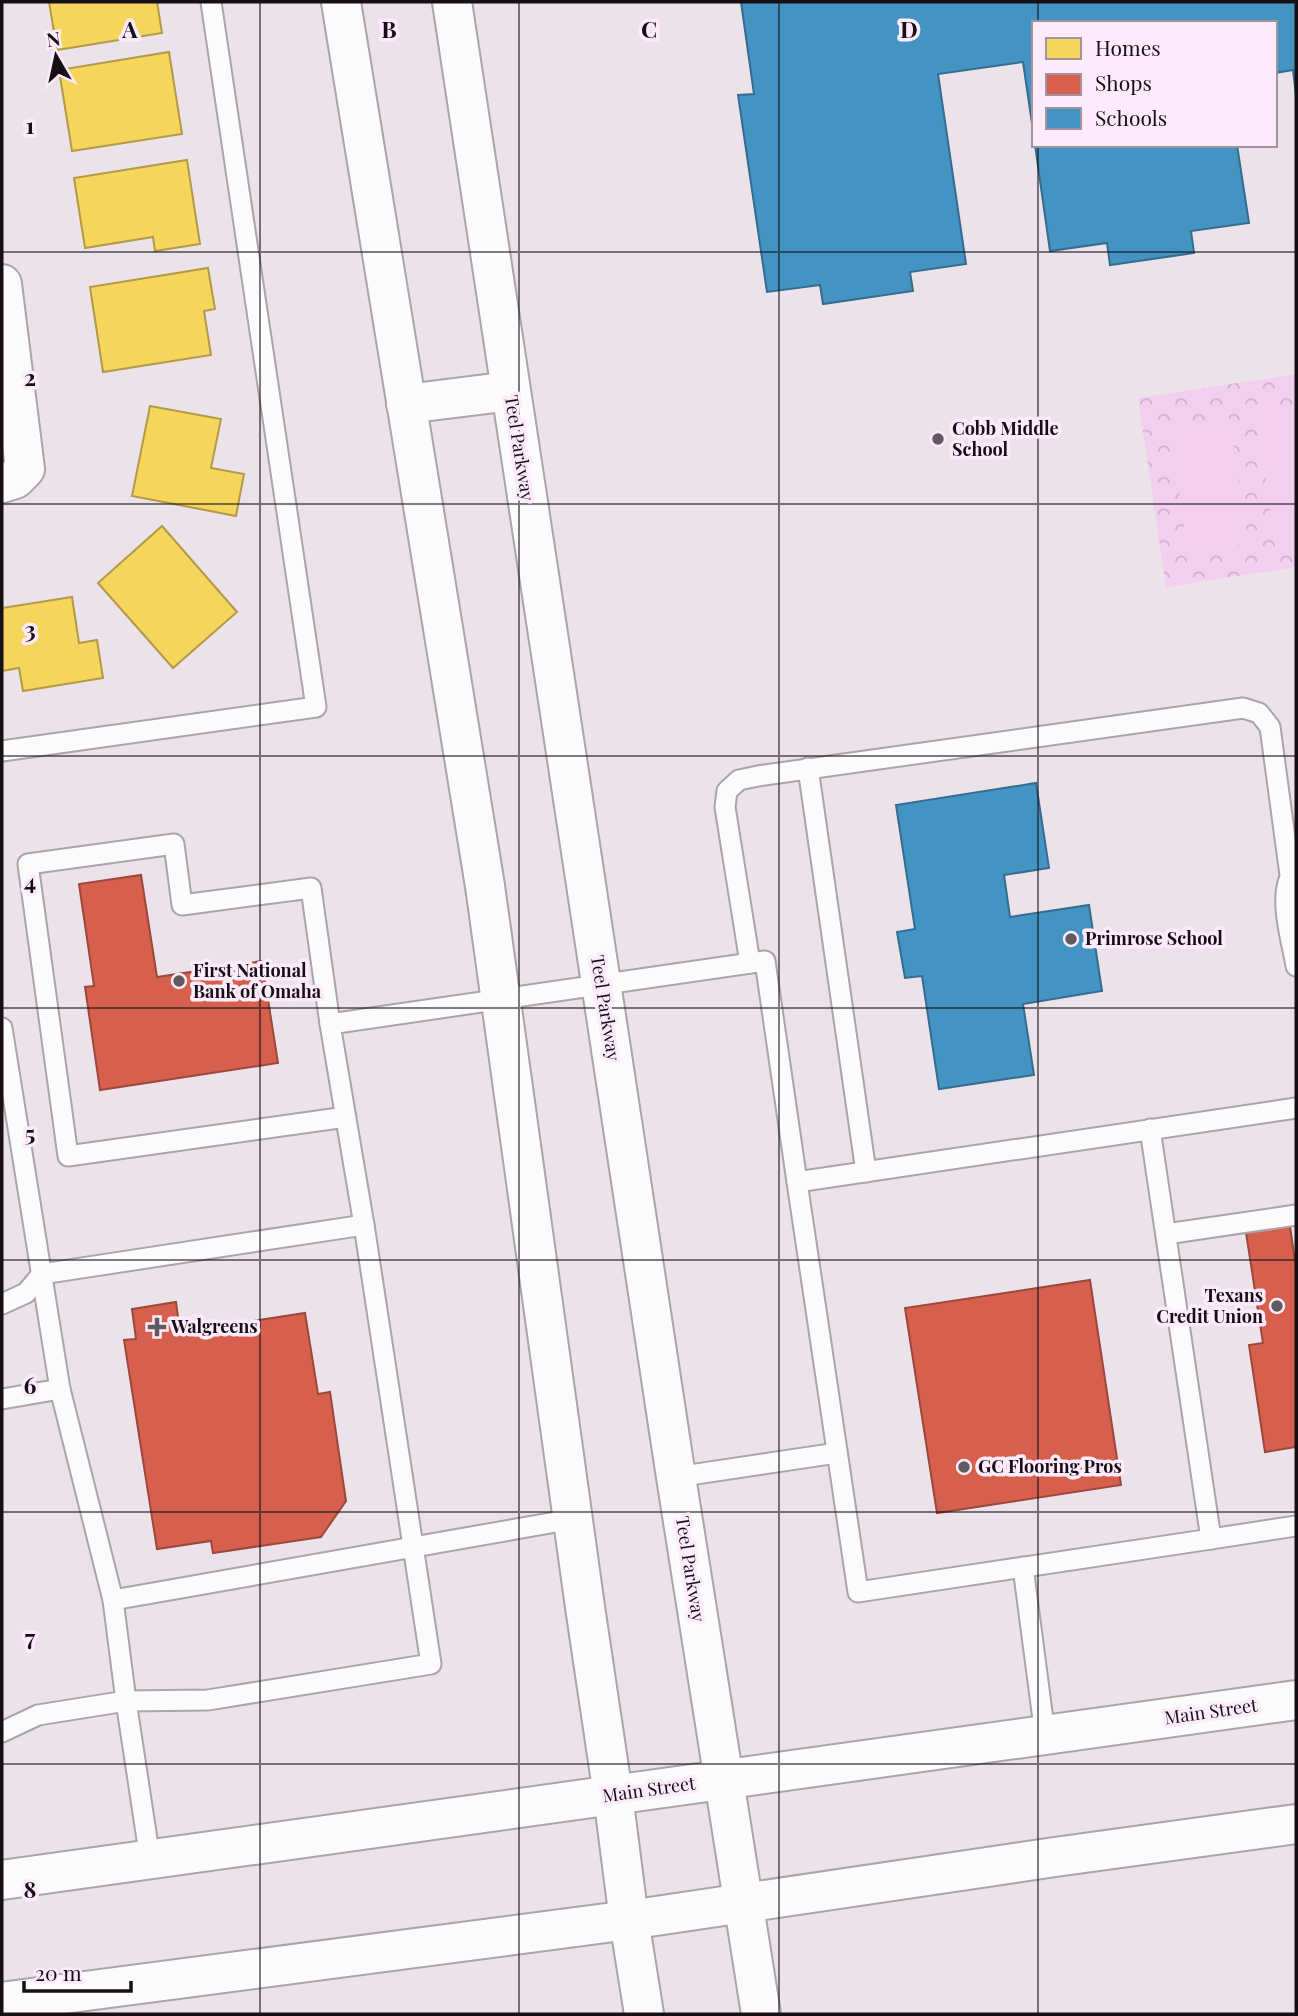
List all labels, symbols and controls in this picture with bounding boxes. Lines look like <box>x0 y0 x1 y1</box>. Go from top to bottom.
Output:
text: A <box>121 13 138 44</box>
text: B <box>381 13 397 44</box>
text: C <box>641 13 657 44</box>
text: D <box>900 13 918 44</box>
north arrow <box>21 21 91 91</box>
legend <box>1032 21 1277 147</box>
text: N <box>44 24 62 52</box>
text: Homes <box>1095 33 1161 61</box>
text: Shops <box>1095 68 1152 96</box>
text: Schools <box>1095 103 1167 131</box>
text: 1 <box>26 109 35 140</box>
text: 2 <box>24 361 36 392</box>
street label: Teel Parkway <box>500 393 540 502</box>
place label: Cobb Middle School <box>952 416 1059 461</box>
marker: Cobb Middle School <box>930 431 946 447</box>
text: 3 <box>24 613 36 644</box>
text: 4 <box>24 865 36 896</box>
place label: Primrose School <box>1085 926 1223 950</box>
marker: Primrose School <box>1063 931 1079 947</box>
street label: Teel Parkway <box>586 953 626 1062</box>
place label: First National Bank of Omaha <box>193 958 322 1003</box>
marker: First National Bank of Omaha <box>171 973 187 989</box>
text: 5 <box>25 1117 35 1148</box>
place label: Texans Credit Union <box>1156 1283 1263 1328</box>
marker: Texans Credit Union <box>1269 1298 1285 1314</box>
place label: Walgreens <box>170 1314 258 1338</box>
marker: Walgreens <box>149 1319 165 1335</box>
text: 6 <box>24 1369 37 1400</box>
place label: GC Flooring Pros <box>978 1454 1122 1478</box>
marker: GC Flooring Pros <box>956 1459 972 1475</box>
street label: Teel Parkway <box>671 1514 711 1623</box>
text: 7 <box>25 1621 36 1652</box>
street label: Main Street <box>1163 1693 1259 1729</box>
street label: Main Street <box>601 1771 697 1807</box>
text: 8 <box>24 1873 36 1904</box>
scale bar <box>24 1950 131 1994</box>
text: 20 m <box>35 1958 82 1986</box>

